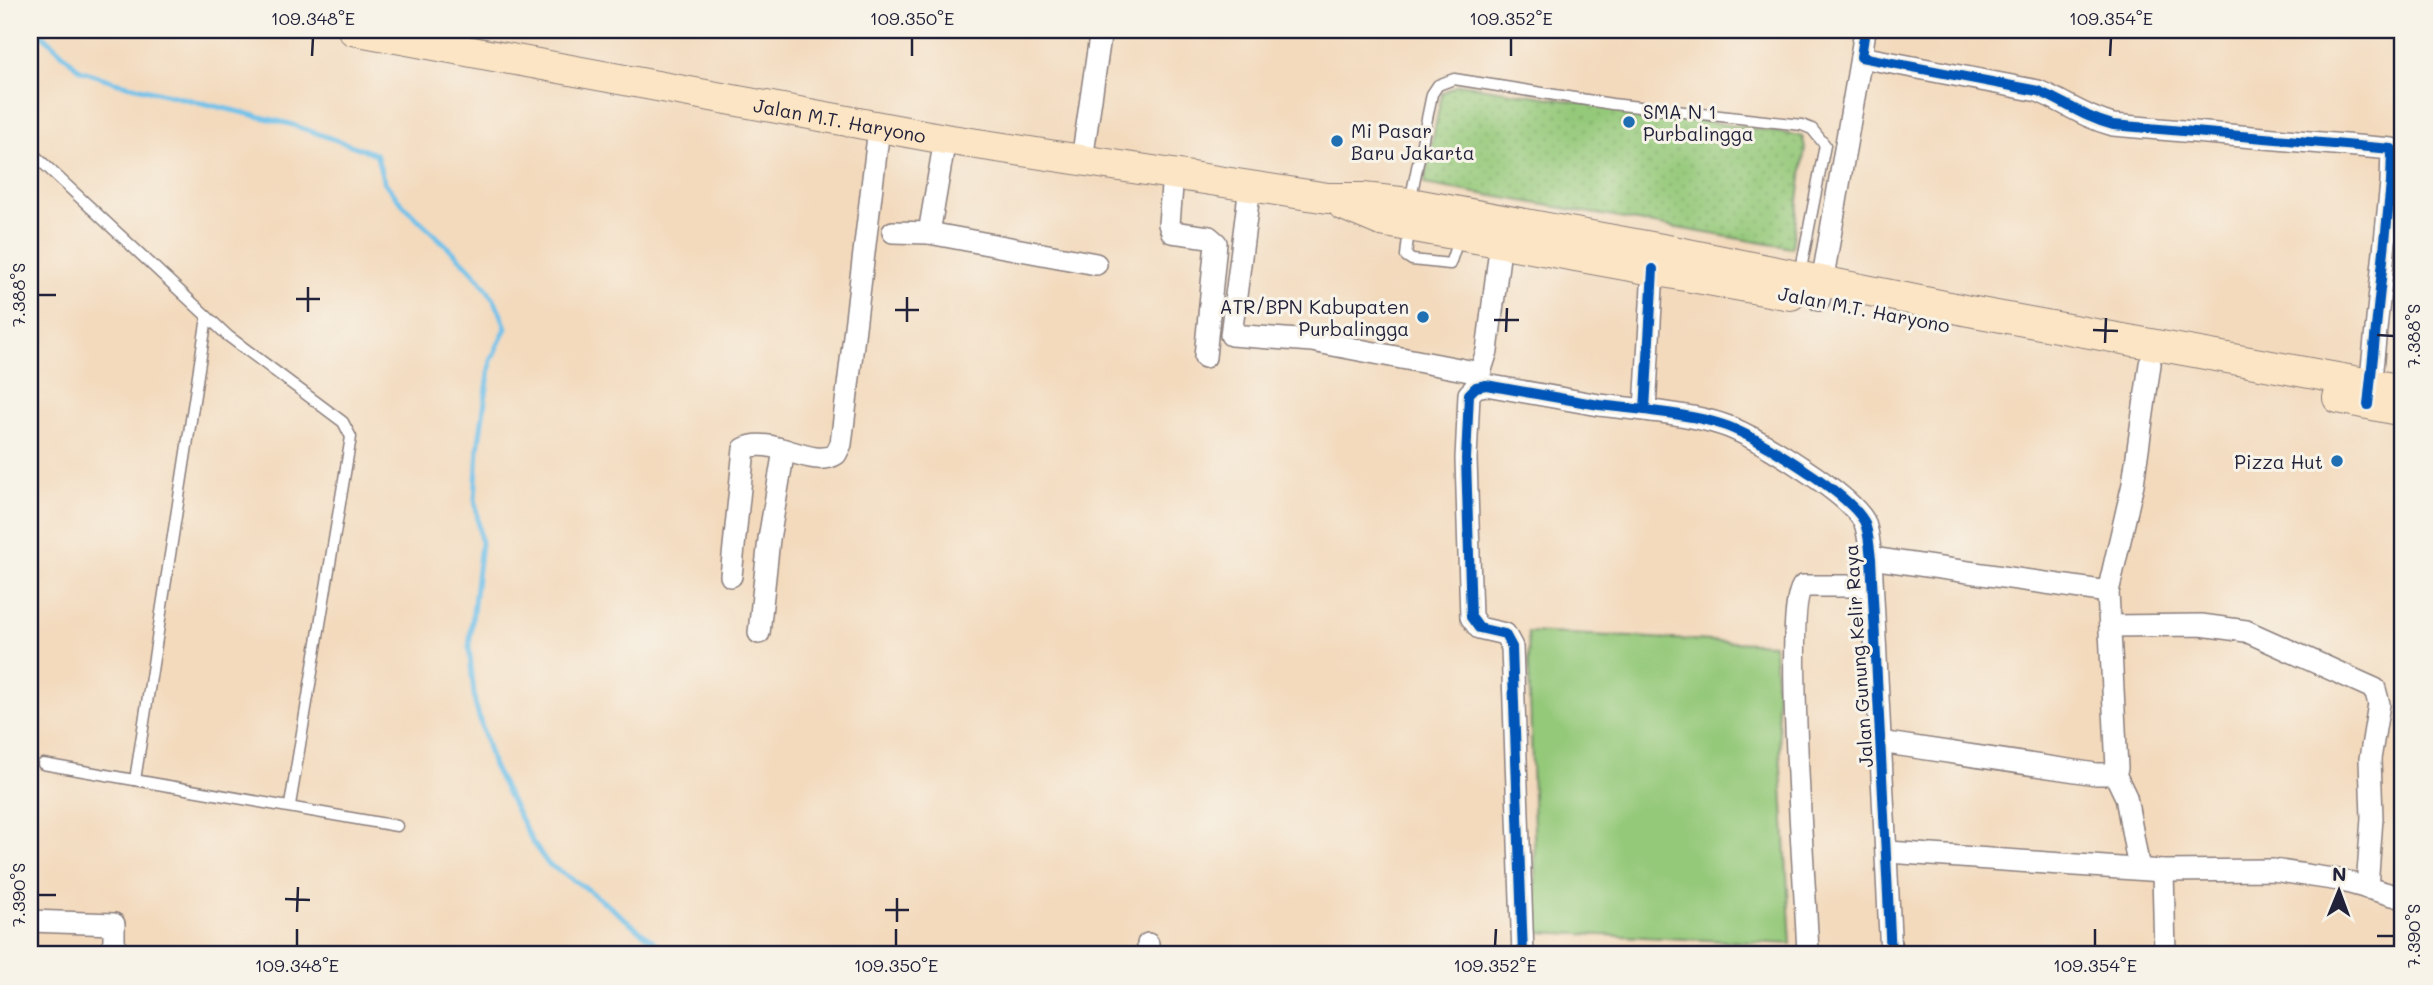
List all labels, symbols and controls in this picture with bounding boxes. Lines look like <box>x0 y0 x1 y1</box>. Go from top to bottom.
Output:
text: 109.348°E <box>271 6 355 30</box>
text: 109.350°E <box>870 6 954 30</box>
text: 109.352°E <box>1469 6 1553 30</box>
text: 109.354°E <box>2069 6 2153 30</box>
street label: Jalan M.T. Haryono <box>752 92 928 148</box>
place label: SMA N 1 Purbalingga <box>1643 99 1753 146</box>
marker: SMA N 1 Purbalingga <box>1621 114 1637 130</box>
place label: Mi Pasar Baru Jakarta <box>1351 118 1475 165</box>
marker: Mi Pasar Baru Jakarta <box>1329 133 1345 149</box>
text: 7.388°S <box>6 263 30 327</box>
street label: Jalan M.T. Haryono <box>1776 280 1952 338</box>
place label: ATR/BPN Kabupaten Purbalingga <box>1220 294 1409 341</box>
text: 7.388°S <box>2401 304 2425 368</box>
marker: ATR/BPN Kabupaten Purbalingga <box>1415 309 1431 325</box>
place label: Pizza Hut <box>2234 449 2323 474</box>
marker: Pizza Hut <box>2329 453 2345 469</box>
street label: Jalan Gunung Kelir Raya <box>1838 544 1878 768</box>
north arrow <box>2304 856 2374 926</box>
text: N <box>2332 861 2347 886</box>
text: 7.390°S <box>6 863 30 927</box>
text: 7.390°S <box>2401 904 2425 968</box>
text: 109.348°E <box>255 953 339 977</box>
text: 109.350°E <box>854 953 938 977</box>
text: 109.352°E <box>1453 953 1537 977</box>
text: 109.354°E <box>2053 953 2137 977</box>

